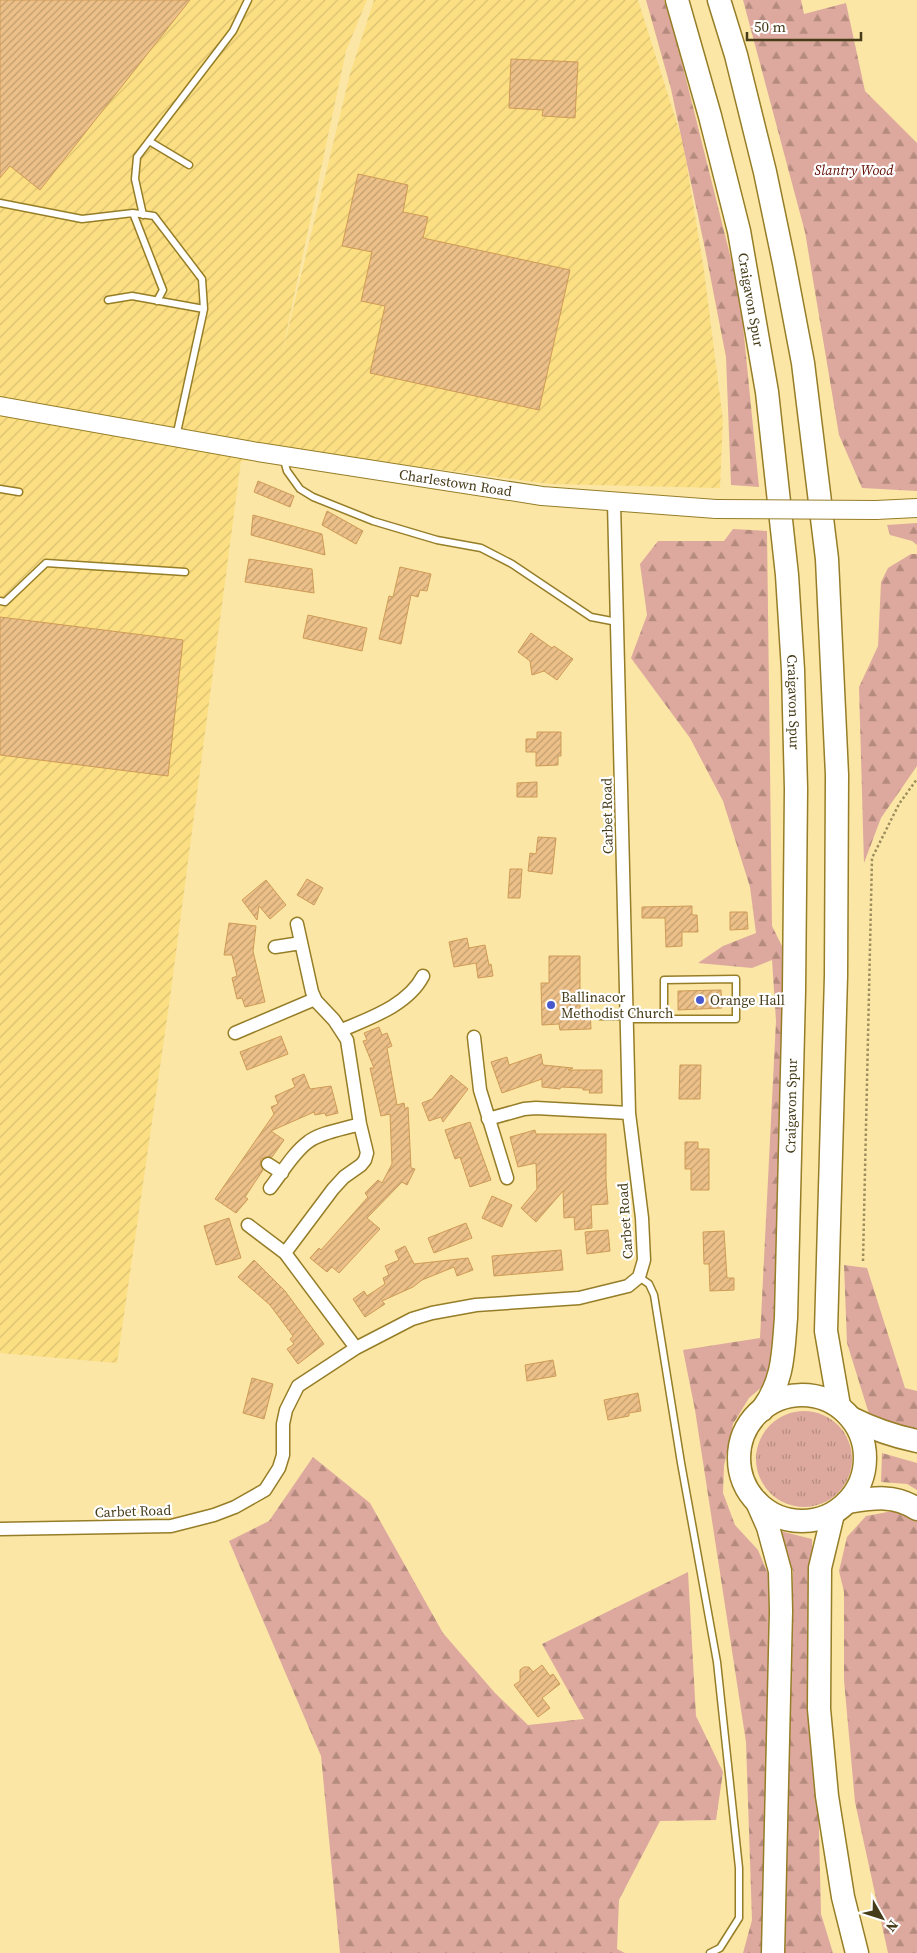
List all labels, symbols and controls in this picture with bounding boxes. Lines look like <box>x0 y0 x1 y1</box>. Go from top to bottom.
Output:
scale bar <box>747 10 861 42</box>
text: 50 m <box>754 16 786 37</box>
park label: Slantry Wood <box>815 160 894 180</box>
street label: Craigavon Spur <box>733 251 769 348</box>
street label: Charlestown Road <box>398 464 513 501</box>
street label: Craigavon Spur <box>782 654 805 750</box>
street label: Carbet Road <box>596 778 618 854</box>
place label: Ballinacor Methodist Church <box>561 987 673 1023</box>
place label: Orange Hall <box>710 990 785 1010</box>
marker: Orange Hall <box>694 994 706 1006</box>
marker: Ballinacor Methodist Church <box>545 999 557 1011</box>
street label: Craigavon Spur <box>780 1058 802 1154</box>
street label: Carbet Road <box>612 1182 638 1260</box>
street label: Carbet Road <box>94 1500 172 1522</box>
north arrow <box>857 1893 907 1943</box>
text: N <box>881 1916 903 1936</box>

